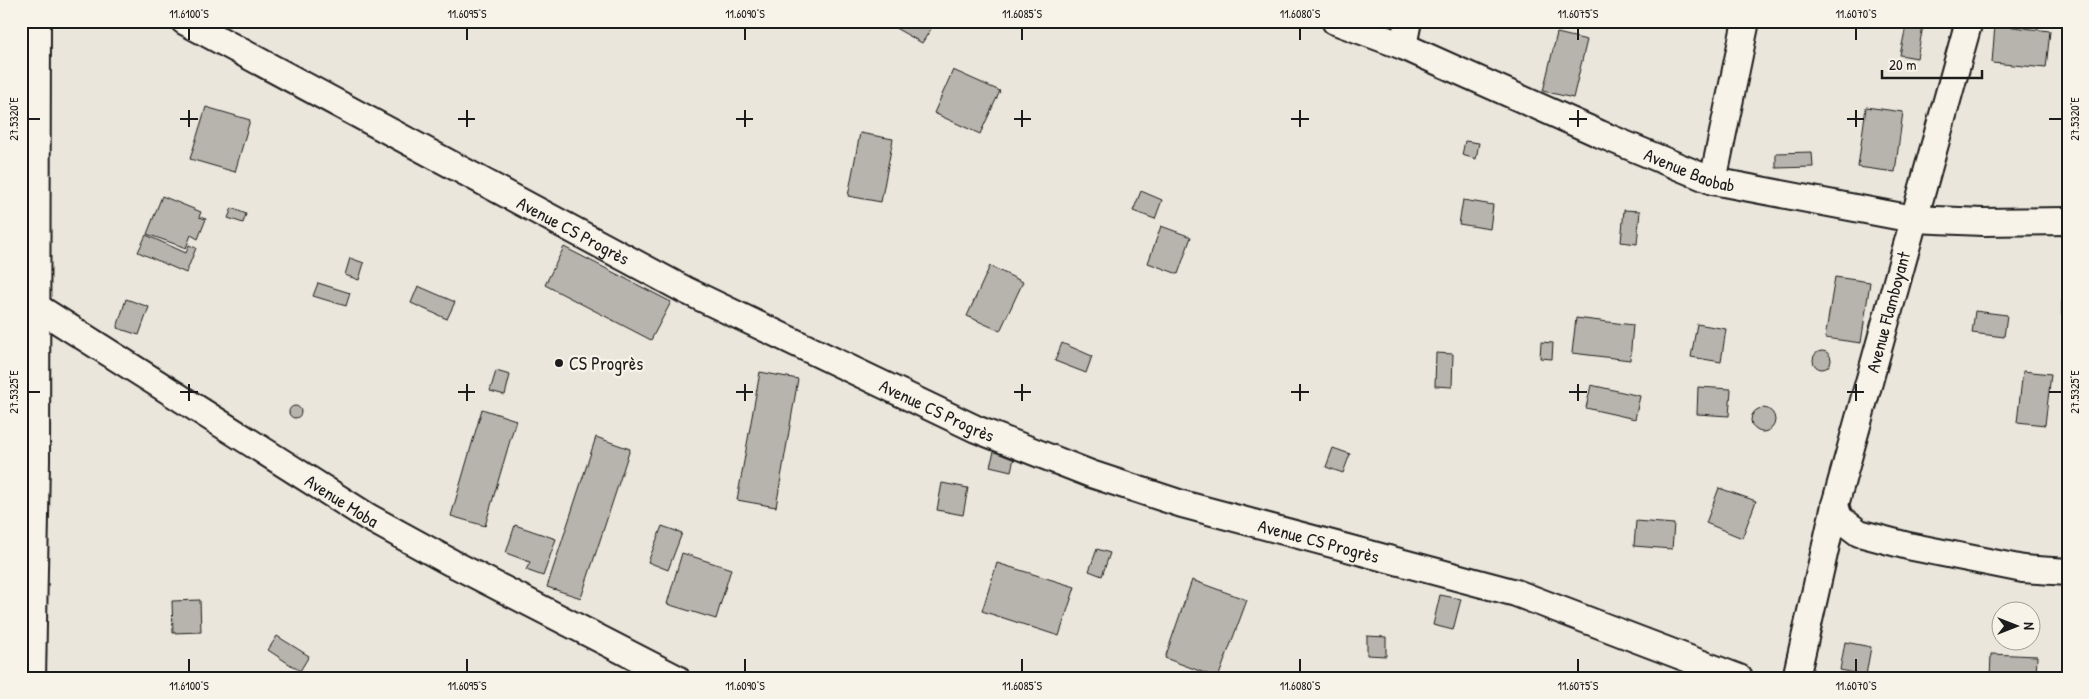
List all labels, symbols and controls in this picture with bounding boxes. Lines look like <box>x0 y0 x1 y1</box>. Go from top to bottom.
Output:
text: 11.6100°S <box>169 5 209 22</box>
text: 11.6095°S <box>447 5 487 22</box>
text: 11.6090°S <box>725 5 765 22</box>
text: 11.6085°S <box>1002 5 1042 22</box>
text: 11.6080°S <box>1280 5 1321 22</box>
text: 11.6075°S <box>1558 5 1599 22</box>
text: 11.6070°S <box>1835 5 1877 22</box>
scale bar <box>1882 48 1982 80</box>
text: 20 m <box>1889 54 1916 75</box>
text: 27.5320°E <box>5 96 22 141</box>
text: 27.5320°E <box>2066 96 2083 141</box>
street label: Avenue Baobab <box>1641 141 1737 197</box>
street label: Avenue CS Progrès <box>513 190 634 270</box>
street label: Avenue Flamboyant <box>1860 248 1916 375</box>
place label: CS Progrès <box>569 351 643 376</box>
marker: CS Progrès <box>553 357 565 369</box>
text: 27.5325°E <box>5 370 22 414</box>
text: 27.5325°E <box>2066 370 2083 414</box>
street label: Avenue CS Progrès <box>876 372 998 448</box>
street label: Avenue Moba <box>300 468 383 533</box>
street label: Avenue CS Progrès <box>1256 512 1382 569</box>
north arrow <box>1992 602 2042 652</box>
text: N <box>2020 622 2039 630</box>
text: 11.6100°S <box>169 677 209 694</box>
text: 11.6095°S <box>447 677 487 694</box>
text: 11.6090°S <box>725 677 765 694</box>
text: 11.6085°S <box>1002 677 1042 694</box>
text: 11.6080°S <box>1280 677 1321 694</box>
text: 11.6075°S <box>1558 677 1599 694</box>
text: 11.6070°S <box>1835 677 1877 694</box>

